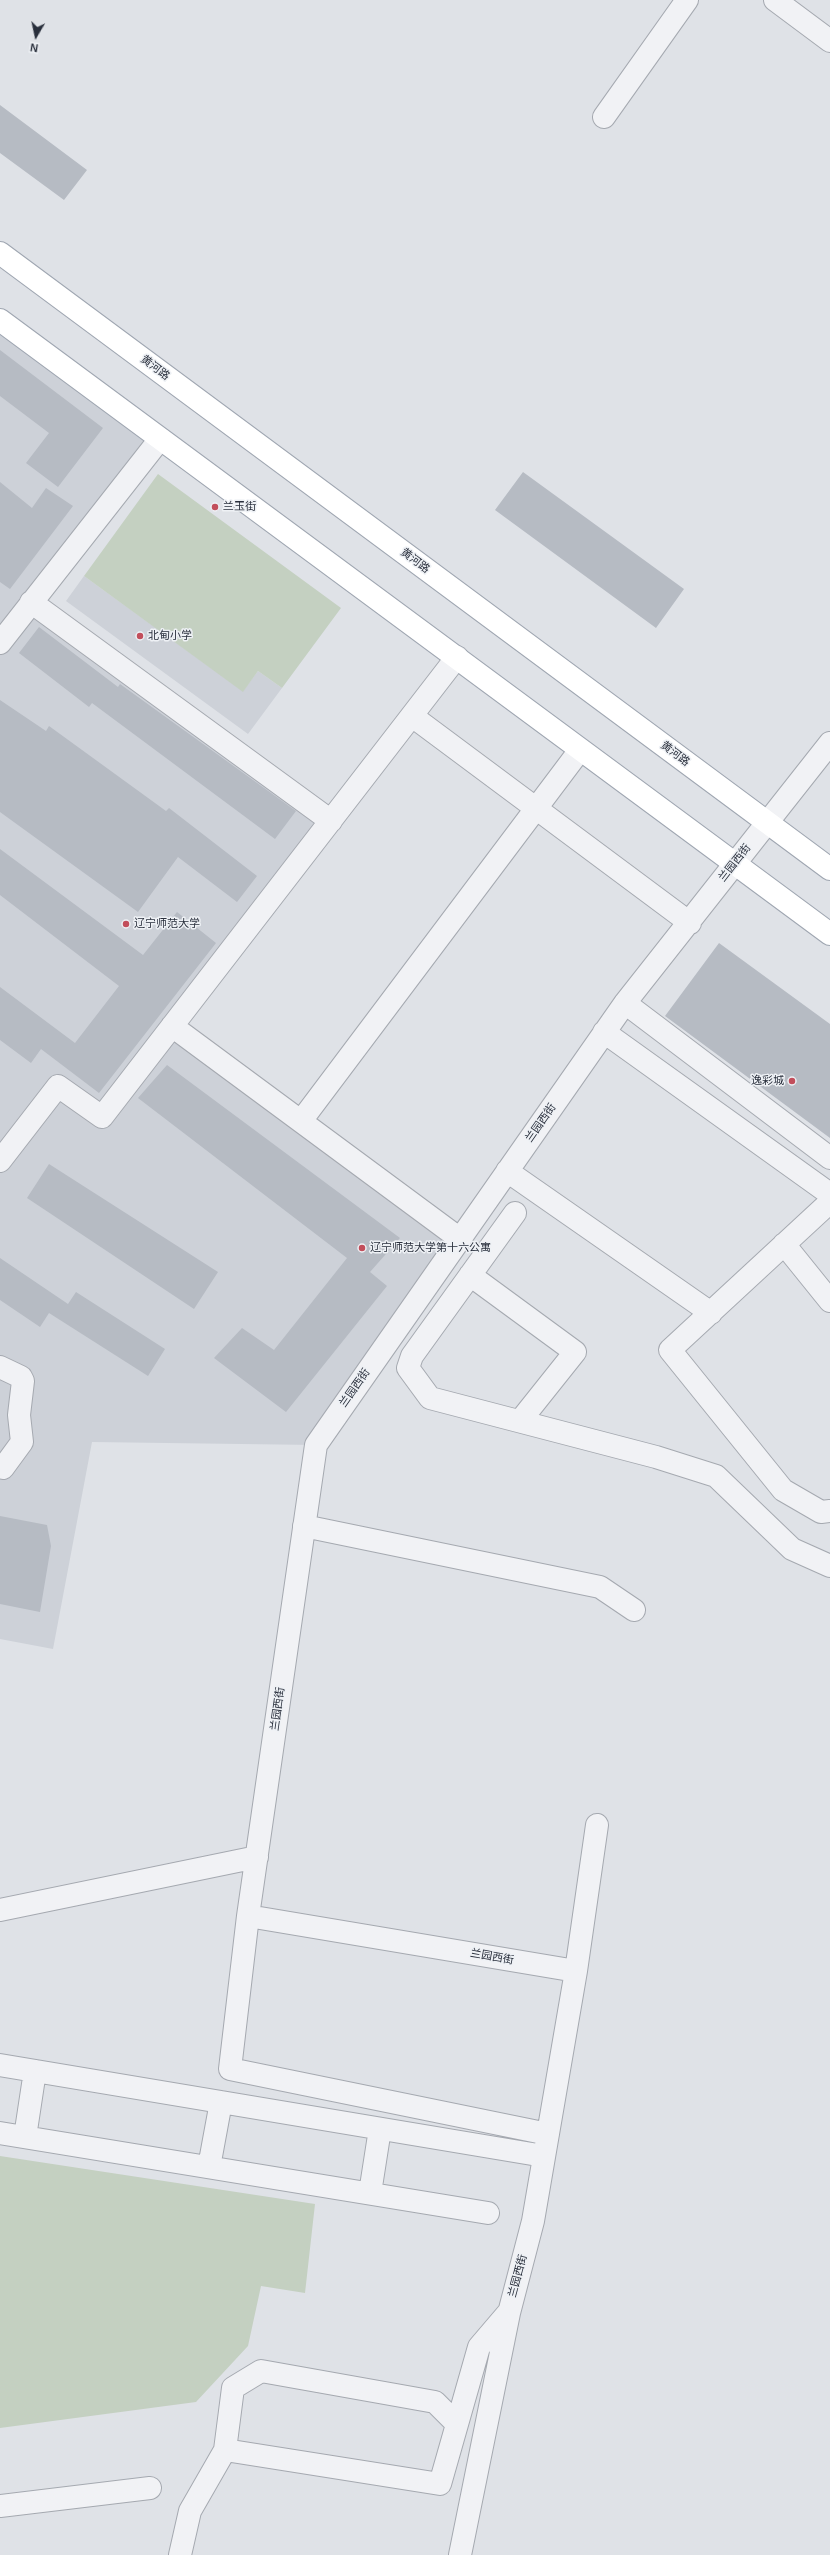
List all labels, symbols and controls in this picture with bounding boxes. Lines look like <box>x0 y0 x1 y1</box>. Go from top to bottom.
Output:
north arrow <box>16 16 56 56</box>
text: N <box>29 41 39 54</box>
street label: 黄河路 <box>138 353 172 383</box>
place label: 兰玉街 <box>223 500 256 514</box>
marker: 兰玉街 <box>210 502 220 512</box>
street label: 黄河路 <box>398 546 432 576</box>
place label: 北甸小学 <box>148 629 192 643</box>
marker: 北甸小学 <box>135 631 145 641</box>
street label: 黄河路 <box>658 739 692 769</box>
street label: 兰园西街 <box>716 842 754 884</box>
place label: 辽宁师范大学 <box>134 917 200 931</box>
marker: 辽宁师范大学 <box>121 919 131 929</box>
place label: 逸彩城 <box>751 1074 784 1088</box>
marker: 逸彩城 <box>787 1076 797 1086</box>
street label: 兰园西街 <box>523 1101 559 1145</box>
place label: 辽宁师范大学第十六公寓 <box>370 1241 491 1255</box>
marker: 辽宁师范大学第十六公寓 <box>357 1243 367 1253</box>
street label: 兰园西街 <box>337 1366 373 1410</box>
street label: 兰园西街 <box>268 1686 288 1732</box>
street label: 兰园西街 <box>469 1947 515 1967</box>
street label: 兰园西街 <box>506 2253 530 2299</box>

